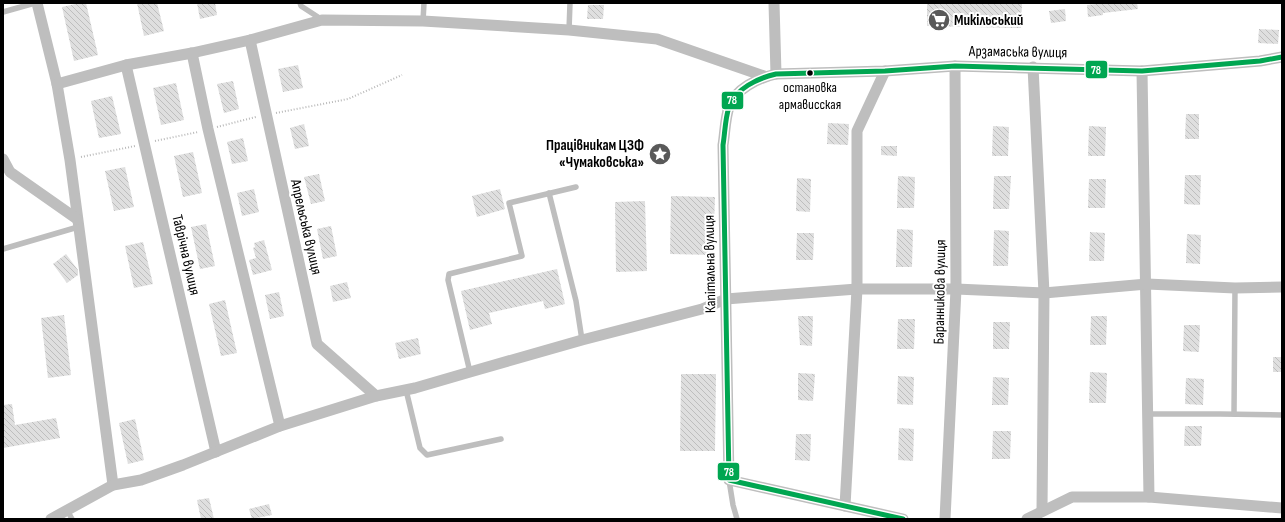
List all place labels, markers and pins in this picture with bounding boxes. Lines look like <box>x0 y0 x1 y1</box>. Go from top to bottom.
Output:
supermarket icon: Микільський <box>926 7 952 33</box>
place label: Микільський <box>954 11 1023 30</box>
marker: остановка армависская <box>805 68 815 78</box>
place label: остановка армависская <box>779 79 841 113</box>
place label: Працівникам ЦЗФ «Чумаковська» <box>546 136 644 172</box>
place icon: Працівникам ЦЗФ «Чумаковська» <box>647 141 673 167</box>

